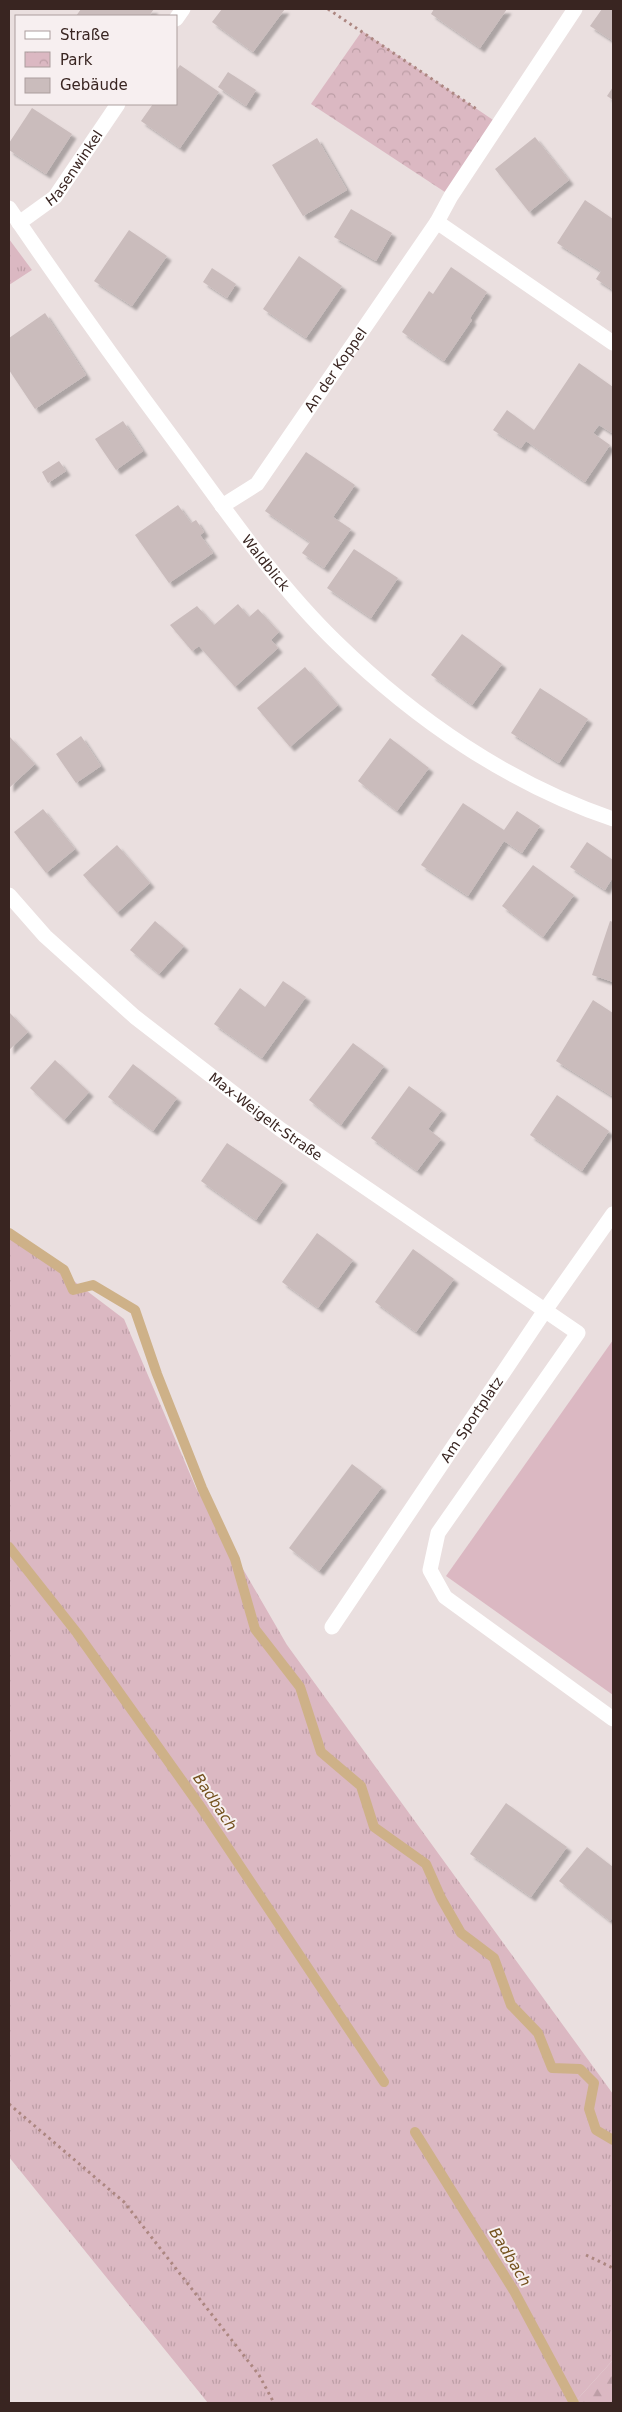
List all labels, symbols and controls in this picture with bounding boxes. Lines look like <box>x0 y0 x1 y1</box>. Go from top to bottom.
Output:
legend <box>15 15 178 105</box>
text: Straße <box>60 26 109 44</box>
text: Park <box>60 51 93 69</box>
text: Gebäude <box>60 76 128 94</box>
street label: Hasenwinkel <box>43 127 106 209</box>
street label: An der Koppel <box>301 325 370 415</box>
street label: Waldblick <box>239 532 293 595</box>
street label: Max-Weigelt-Straße <box>206 1069 326 1164</box>
street label: Am Sportplatz <box>437 1374 506 1465</box>
water label: Badbach <box>189 1770 241 1834</box>
water label: Badbach <box>485 2224 535 2290</box>

